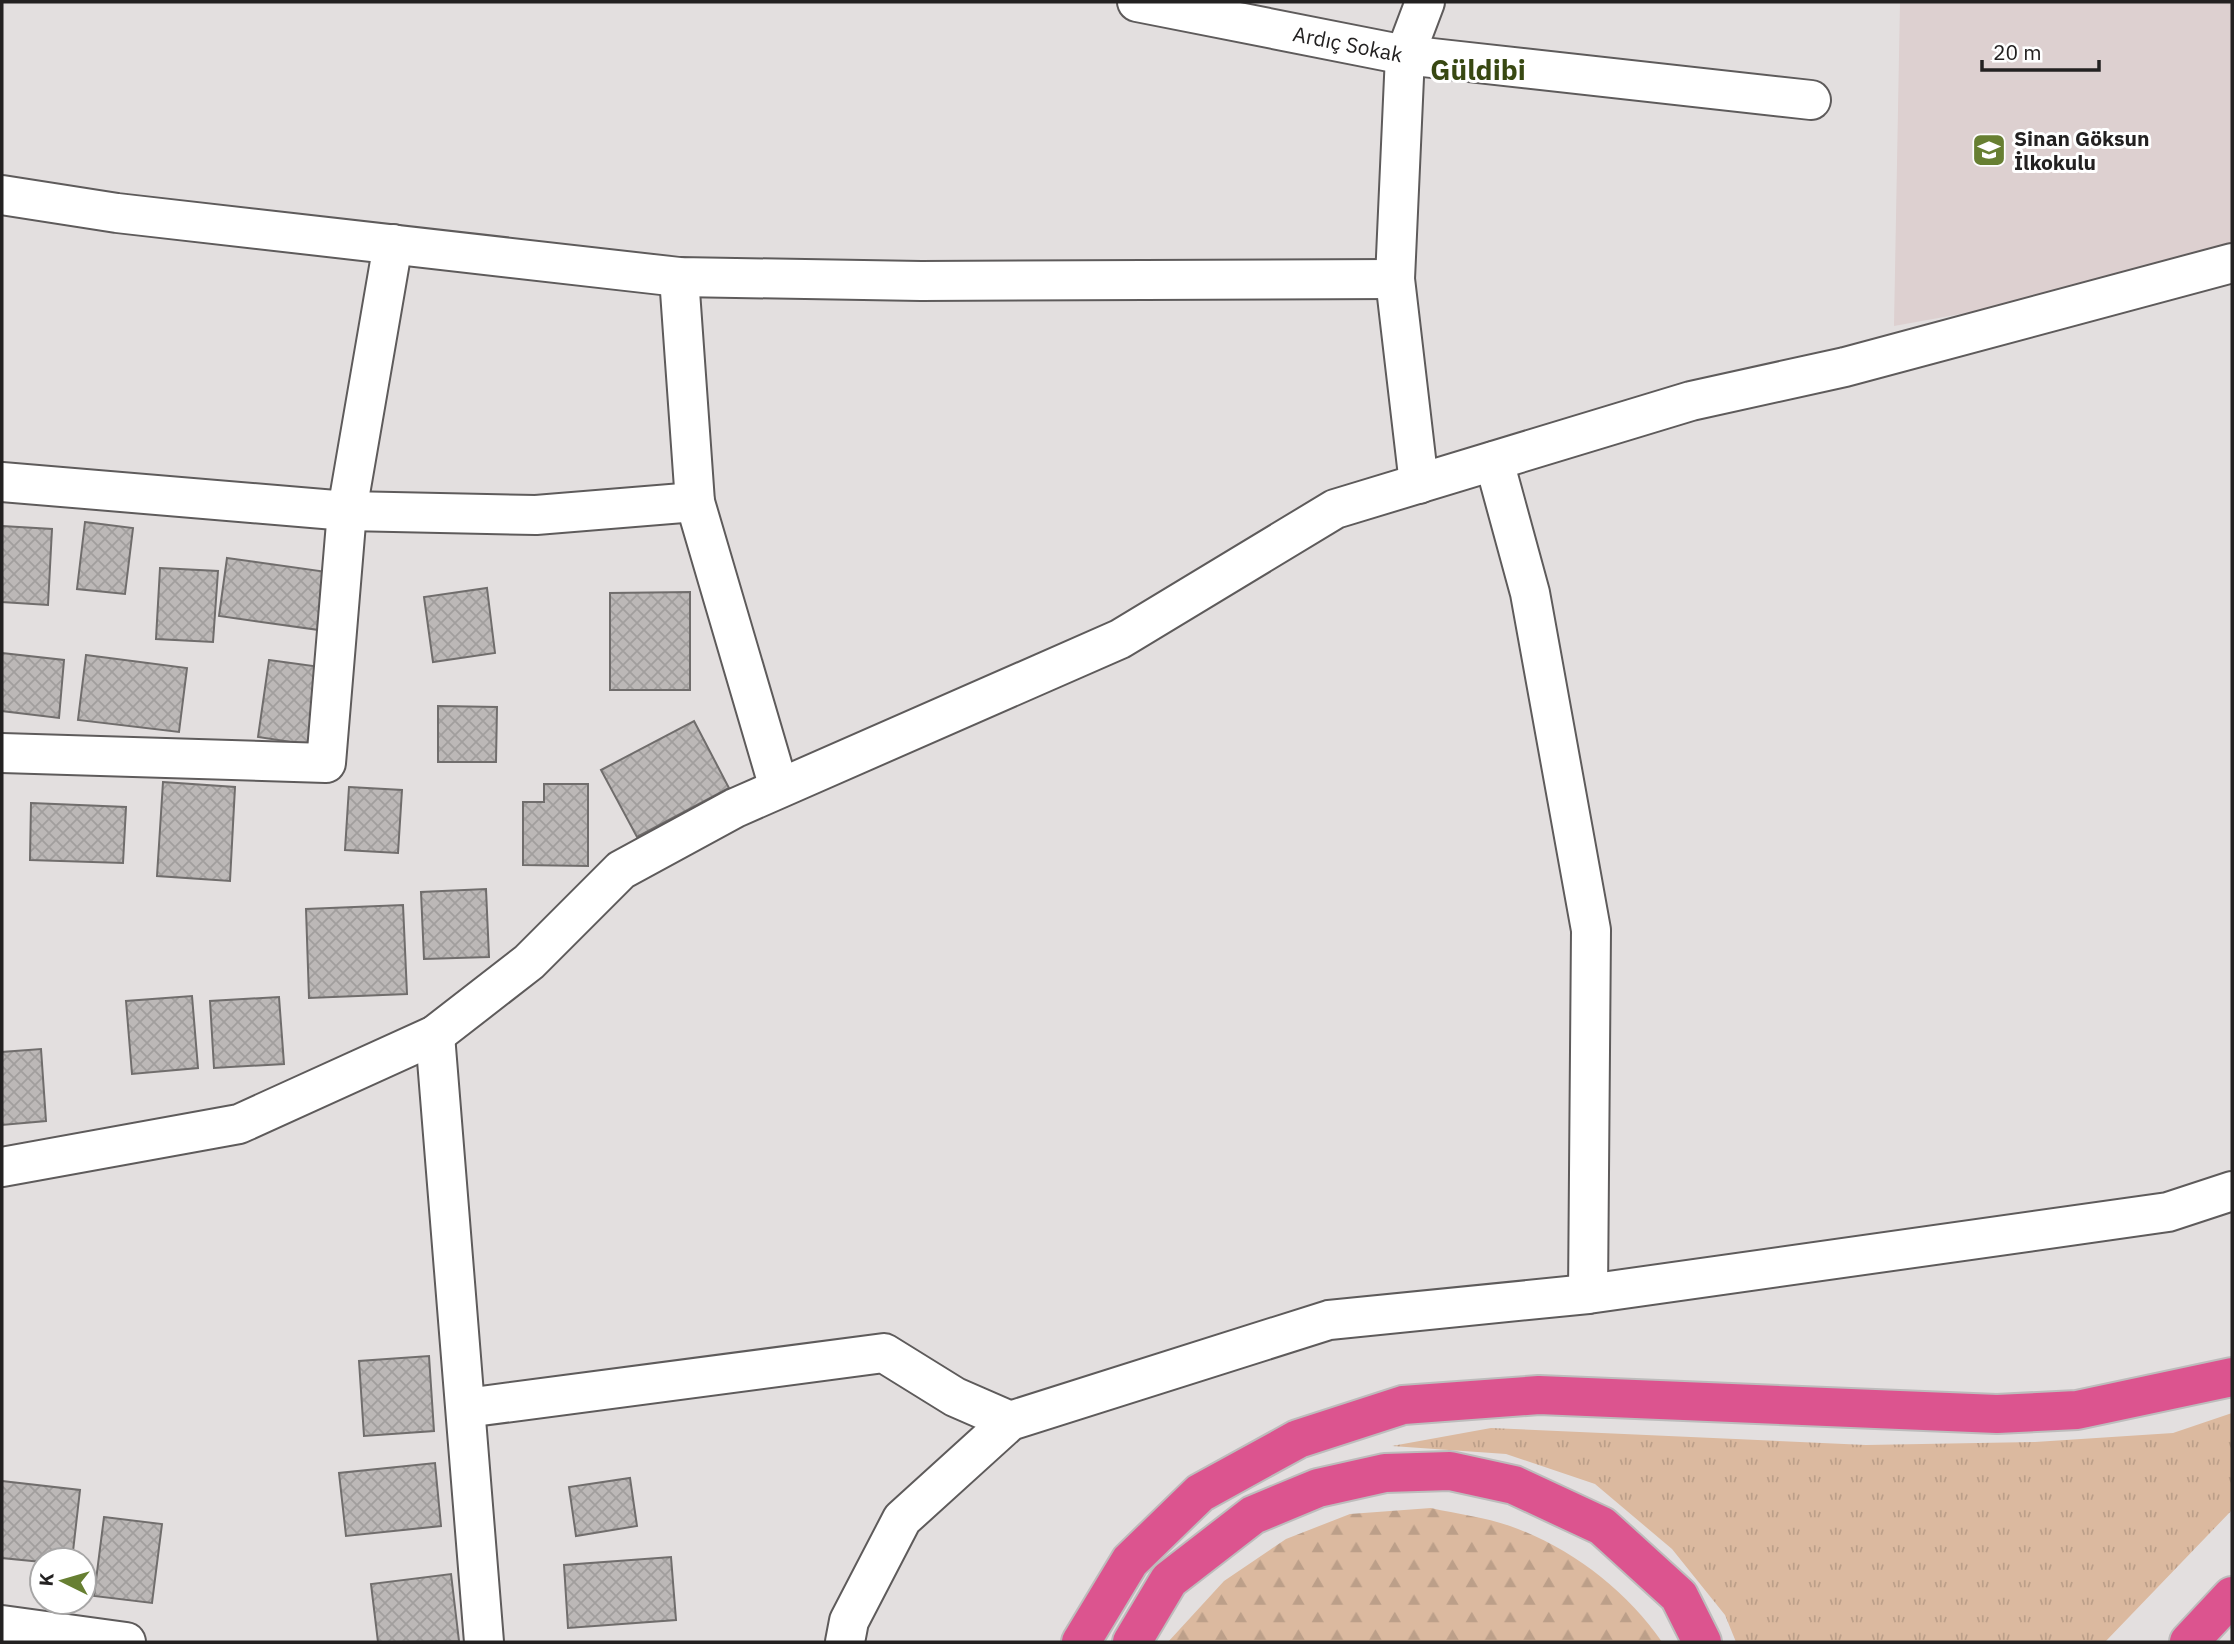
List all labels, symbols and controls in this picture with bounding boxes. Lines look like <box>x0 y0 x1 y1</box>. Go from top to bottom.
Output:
street label: Ardıç Sokak <box>1291 19 1405 68</box>
scale bar <box>1982 28 2099 72</box>
text: 20 m <box>1993 38 2042 66</box>
district label: Güldibi <box>1430 51 1526 88</box>
place label: Sinan Göksun İlkokulu <box>2014 124 2150 176</box>
school or university icon: Sinan Göksun İlkokulu <box>1970 131 2008 169</box>
north arrow <box>28 1546 98 1616</box>
text: K <box>34 1572 59 1587</box>

